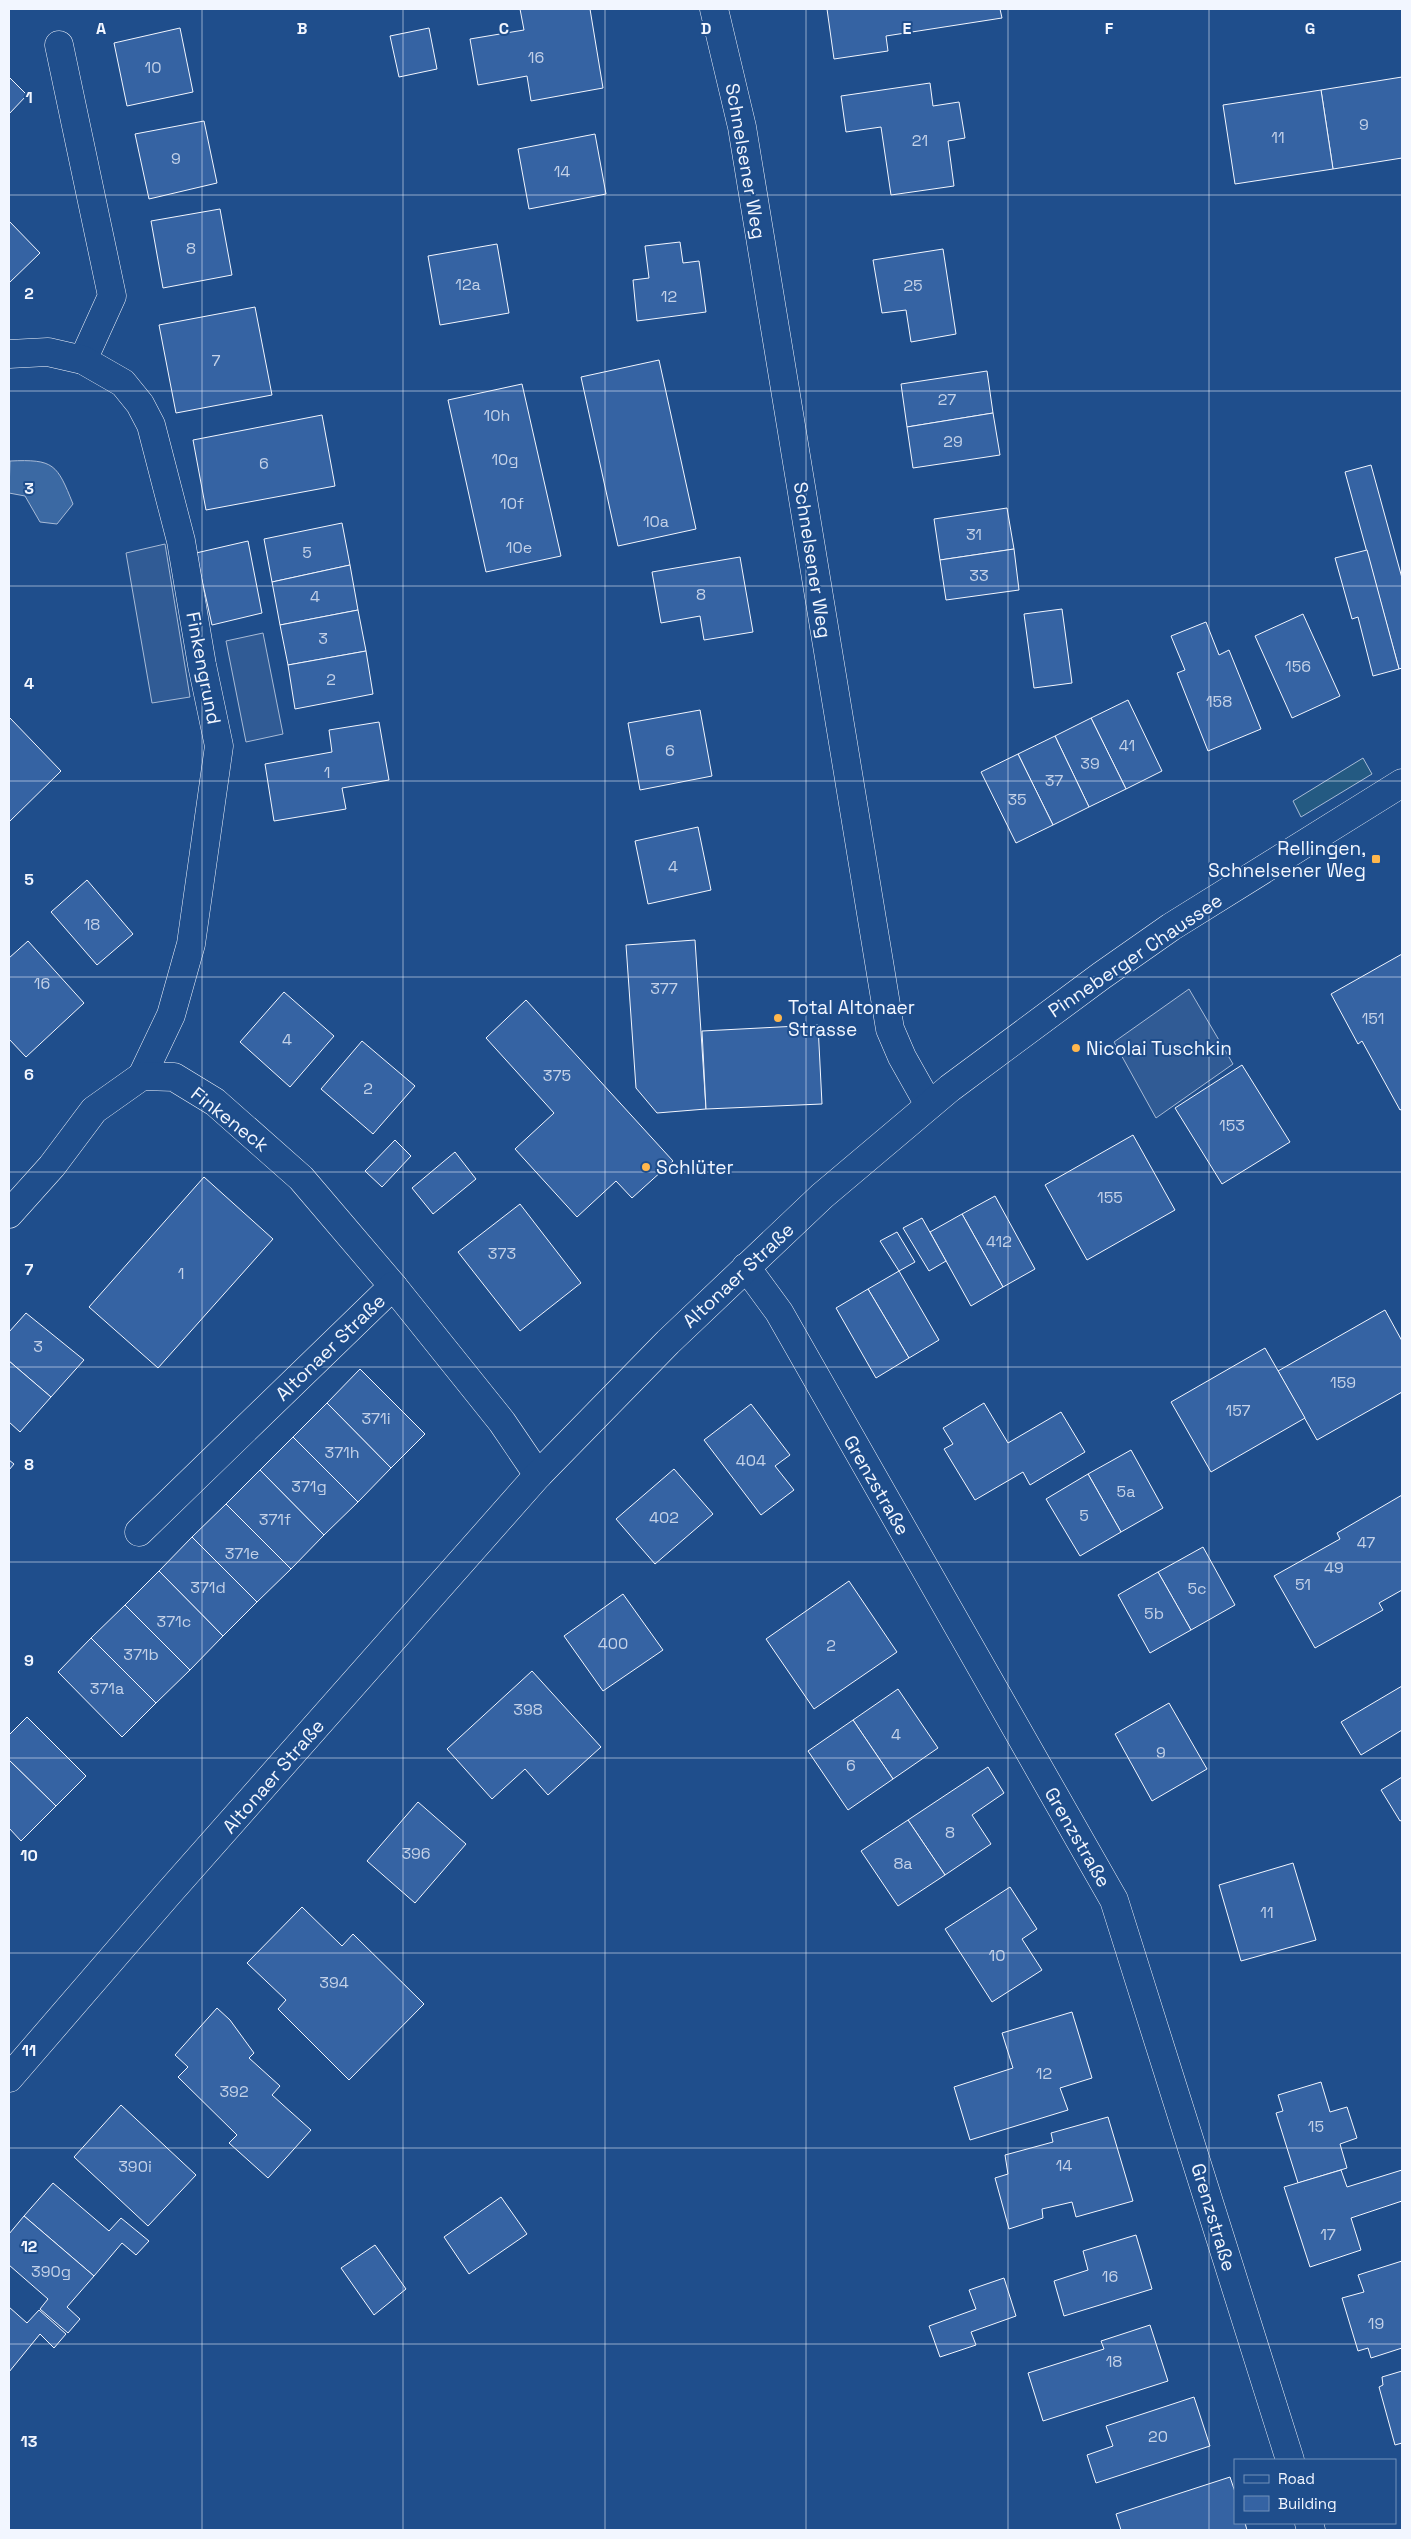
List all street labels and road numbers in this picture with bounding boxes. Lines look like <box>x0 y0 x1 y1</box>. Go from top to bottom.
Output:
street label: Schnelsener Weg <box>719 81 772 241</box>
street label: Schnelsener Weg <box>788 480 837 640</box>
street label: Finkengrund <box>180 610 227 726</box>
street label: Pinneberger Chaussee <box>1043 888 1227 1023</box>
street label: Finkeneck <box>186 1081 274 1158</box>
street label: Altonaer Straße <box>677 1217 799 1334</box>
street label: Altonaer Straße <box>270 1288 391 1406</box>
street label: Grenzstraße <box>838 1431 915 1540</box>
street label: Altonaer Straße <box>217 1714 330 1839</box>
street label: Grenzstraße <box>1039 1783 1116 1892</box>
street label: Grenzstraße <box>1185 2160 1242 2274</box>

